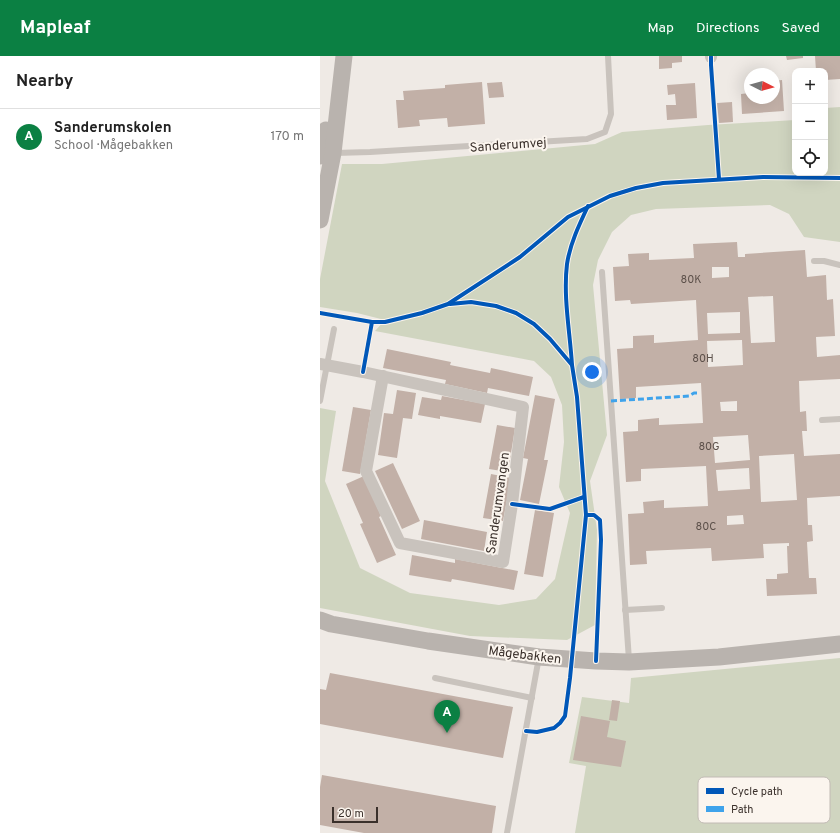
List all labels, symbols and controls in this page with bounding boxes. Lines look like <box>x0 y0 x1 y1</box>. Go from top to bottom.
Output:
text: Mapleaf <box>20 16 91 40</box>
text: Map <box>648 20 674 37</box>
text: Directions <box>696 20 760 37</box>
text: Saved <box>782 20 820 37</box>
north arrow <box>744 68 780 104</box>
map controls <box>792 68 828 176</box>
button: + <box>792 68 828 104</box>
text: Nearby <box>16 71 73 93</box>
button: − <box>792 104 828 140</box>
text: Sanderumskolen <box>54 119 172 138</box>
text: A <box>24 129 34 145</box>
text: 170 m <box>270 129 304 145</box>
street label: Sanderumvej <box>469 135 547 157</box>
text: School · Mågebakken <box>54 138 173 154</box>
button: locate <box>792 140 828 176</box>
house number: 80K <box>681 273 701 287</box>
house number: 80H <box>692 352 714 366</box>
your location <box>582 362 602 382</box>
house number: 80G <box>698 440 720 454</box>
street label: Sanderumvangen <box>484 451 514 555</box>
house number: 80C <box>696 520 716 534</box>
street label: Mågebakken <box>487 644 562 668</box>
pin: A <box>434 700 460 733</box>
legend <box>698 777 830 823</box>
text: Cycle path <box>731 785 783 799</box>
text: Path <box>731 803 753 817</box>
scale bar <box>332 805 378 824</box>
text: 20 m <box>338 807 364 821</box>

